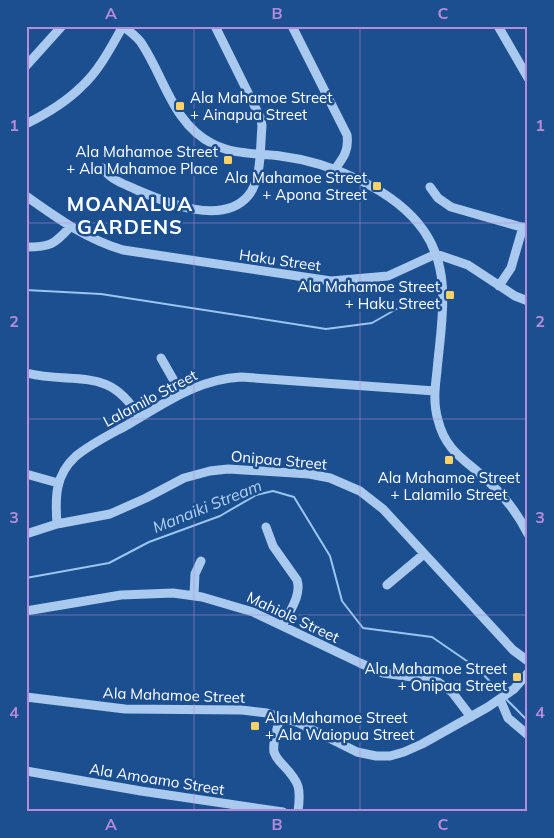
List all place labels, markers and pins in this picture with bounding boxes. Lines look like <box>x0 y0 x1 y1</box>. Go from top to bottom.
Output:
place label: Ala Mahamoe Street + Ainapua Street <box>190 88 332 124</box>
marker: Ala Mahamoe Street + Ainapua Street <box>174 100 186 112</box>
place label: Ala Mahamoe Street + Ala Mahamoe Place <box>66 142 218 178</box>
marker: Ala Mahamoe Street + Ala Mahamoe Place <box>222 154 234 166</box>
place label: Ala Mahamoe Street + Apona Street <box>225 168 367 204</box>
marker: Ala Mahamoe Street + Apona Street <box>371 180 383 192</box>
place label: Ala Mahamoe Street + Haku Street <box>298 277 440 313</box>
marker: Ala Mahamoe Street + Haku Street <box>444 289 456 301</box>
marker: Ala Mahamoe Street + Lalamilo Street <box>443 454 455 466</box>
place label: Ala Mahamoe Street + Lalamilo Street <box>378 468 520 504</box>
place label: Ala Mahamoe Street + Onipaa Street <box>365 659 507 695</box>
marker: Ala Mahamoe Street + Onipaa Street <box>511 671 523 683</box>
place label: Ala Mahamoe Street + Ala Waiopua Street <box>265 708 414 744</box>
marker: Ala Mahamoe Street + Ala Waiopua Street <box>249 720 261 732</box>

